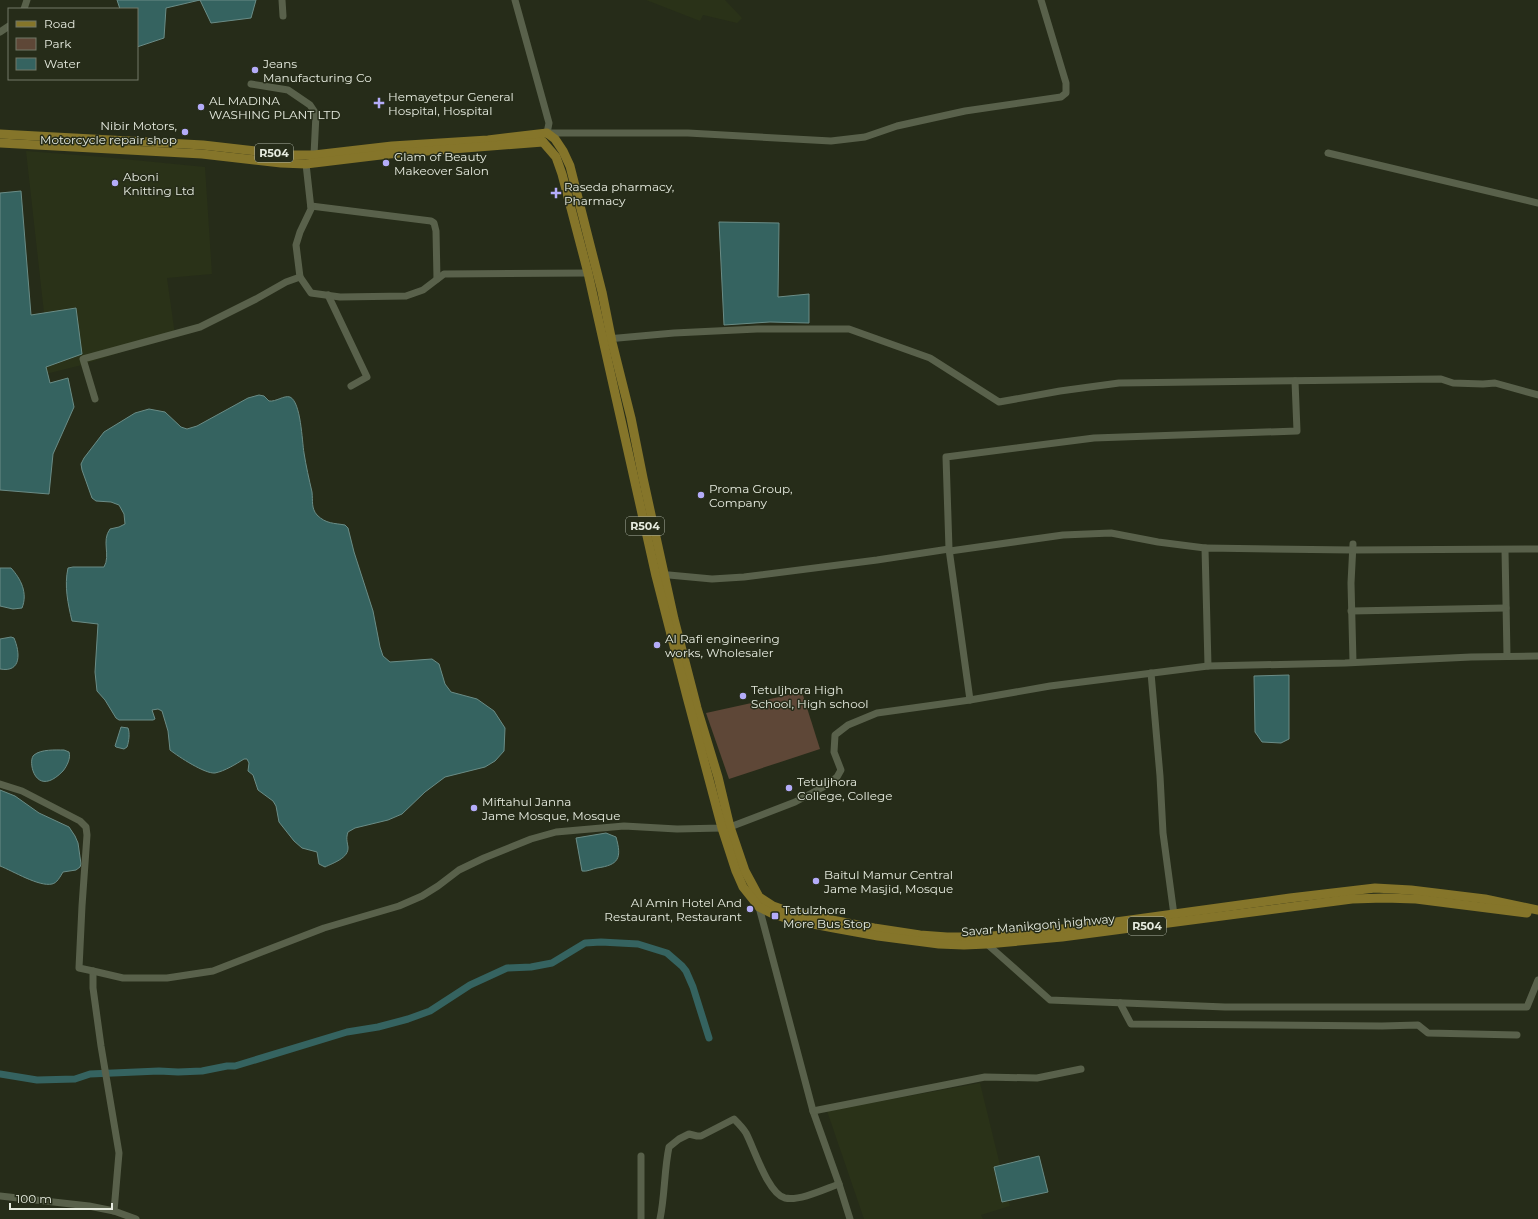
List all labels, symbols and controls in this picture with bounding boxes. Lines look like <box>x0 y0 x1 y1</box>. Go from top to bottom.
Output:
legend <box>8 8 138 80</box>
text: Road <box>44 16 75 31</box>
text: Park <box>44 36 72 51</box>
text: Water <box>44 56 81 71</box>
place label: Jeans Manufacturing Co <box>262 56 372 85</box>
marker: Jeans Manufacturing Co <box>250 65 260 75</box>
place label: Hemayetpur General Hospital, Hospital <box>388 89 514 118</box>
place label: AL MADINA WASHING PLANT LTD <box>209 93 340 122</box>
marker: Hemayetpur General Hospital, Hospital <box>373 97 385 109</box>
marker: AL MADINA WASHING PLANT LTD <box>196 102 206 112</box>
place label: Nibir Motors, Motorcycle repair shop <box>40 118 177 147</box>
marker: Nibir Motors, Motorcycle repair shop <box>180 127 190 137</box>
road number: R504 <box>255 144 293 162</box>
place label: Glam of Beauty Makeover Salon <box>394 149 489 178</box>
marker: Glam of Beauty Makeover Salon <box>381 158 391 168</box>
place label: Aboni Knitting Ltd <box>123 169 195 198</box>
marker: Aboni Knitting Ltd <box>110 178 120 188</box>
place label: Raseda pharmacy, Pharmacy <box>564 179 674 208</box>
marker: Raseda pharmacy, Pharmacy <box>551 188 561 198</box>
place label: Proma Group, Company <box>709 481 793 510</box>
marker: Proma Group, Company <box>696 490 706 500</box>
road number: R504 <box>626 517 664 535</box>
place label: Al Rafi engineering works, Wholesaler <box>665 631 780 660</box>
marker: Al Rafi engineering works, Wholesaler <box>652 640 662 650</box>
place label: Tetuljhora High School, High school <box>751 682 869 711</box>
marker: Tetuljhora High School, High school <box>738 691 748 701</box>
place label: Tetuljhora College, College <box>797 774 893 803</box>
marker: Tetuljhora College, College <box>784 783 794 793</box>
place label: Miftahul Janna Jame Mosque, Mosque <box>481 794 620 823</box>
marker: Miftahul Janna Jame Mosque, Mosque <box>469 803 479 813</box>
place label: Baitul Mamur Central Jame Masjid, Mosque <box>823 867 953 896</box>
marker: Baitul Mamur Central Jame Masjid, Mosque <box>811 876 821 886</box>
place label: Al Amin Hotel And Restaurant, Restaurant <box>604 895 742 924</box>
place label: Tatulzhora More Bus Stop <box>783 902 871 931</box>
marker: Al Amin Hotel And Restaurant, Restaurant <box>745 904 755 914</box>
marker: Tatulzhora More Bus Stop <box>770 911 780 921</box>
street label: Savar Manikgonj highway <box>961 911 1116 939</box>
road number: R504 <box>1128 917 1166 935</box>
scale bar <box>10 1185 112 1211</box>
text: 100 m <box>16 1191 52 1206</box>

